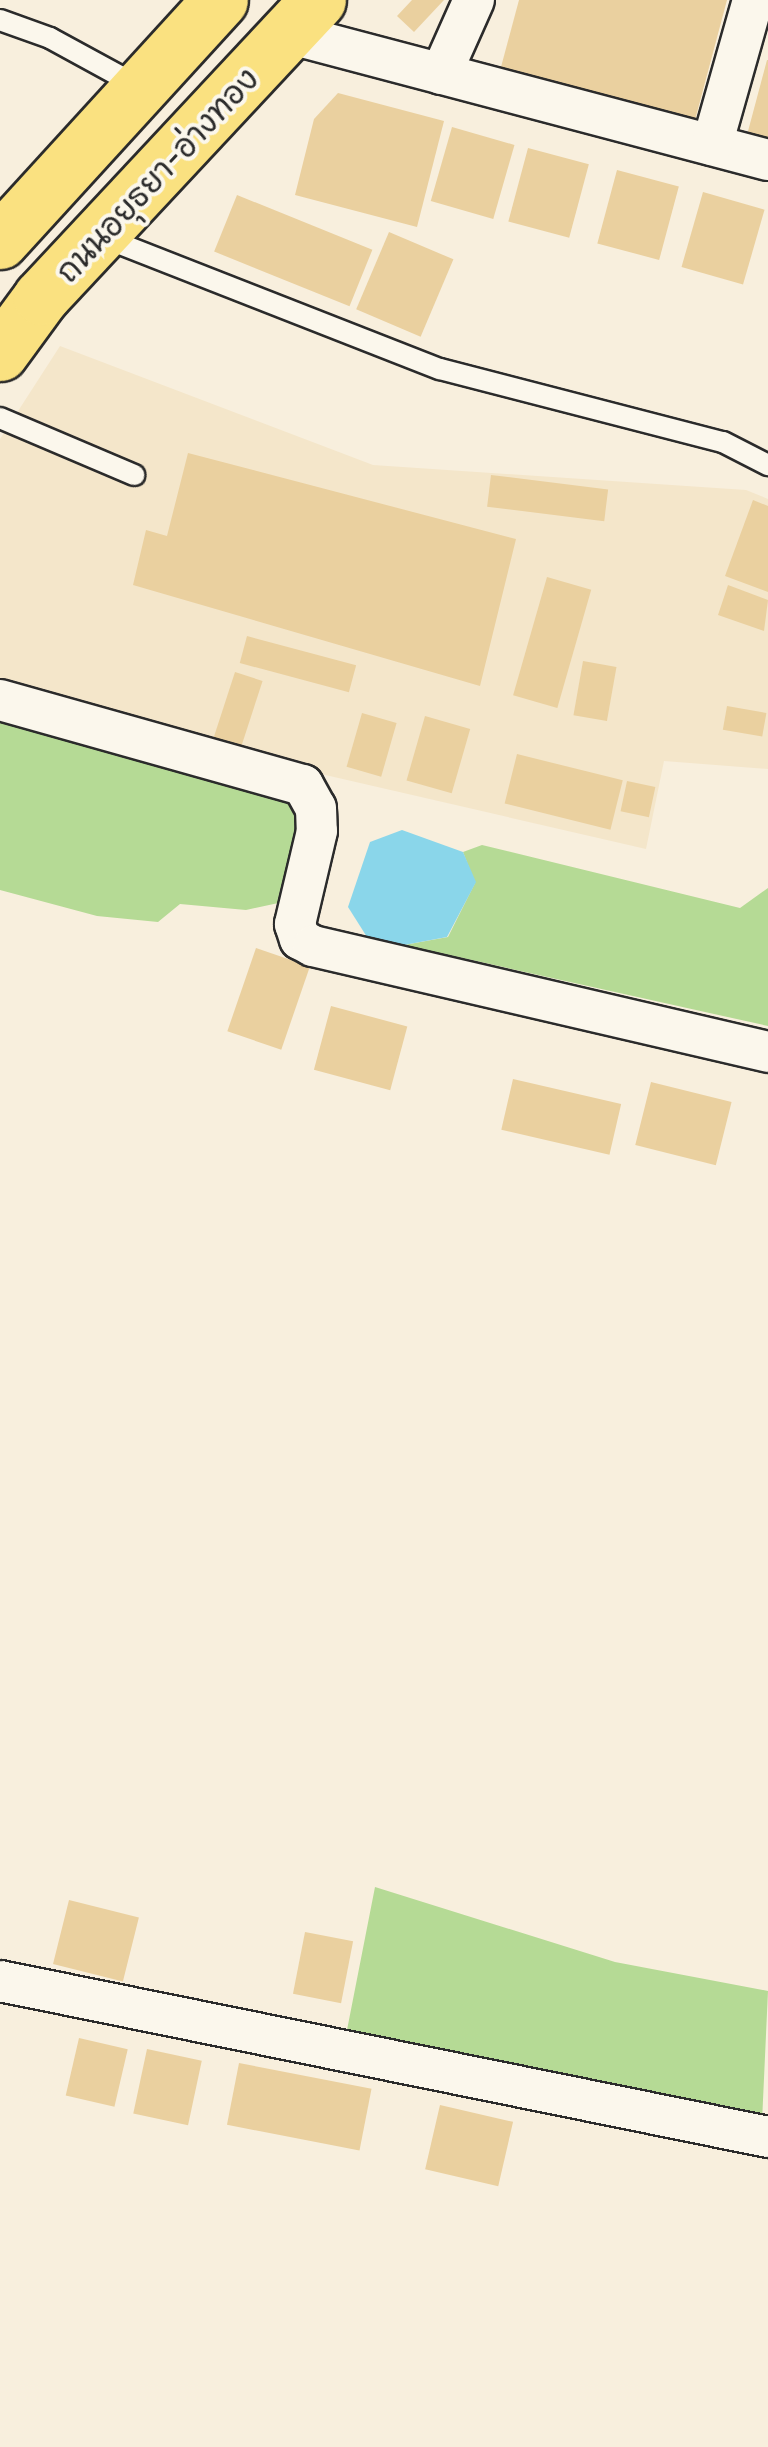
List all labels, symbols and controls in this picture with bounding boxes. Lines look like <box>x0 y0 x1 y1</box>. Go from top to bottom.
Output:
street label: ถนนอยุธยา-อ่างทอง <box>47 59 265 289</box>

